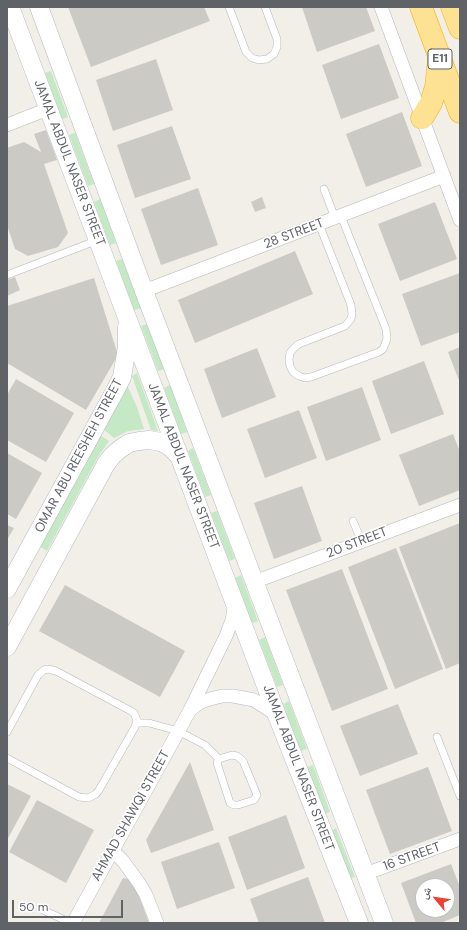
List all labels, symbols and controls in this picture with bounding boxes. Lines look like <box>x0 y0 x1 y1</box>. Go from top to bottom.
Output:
road number: E11 <box>428 49 452 69</box>
street label: JAMAL ABDUL NASER STREET <box>30 78 108 248</box>
street label: 28 STREET <box>262 215 326 253</box>
street label: OMAR ABU REESHEH STREET <box>32 376 126 536</box>
street label: JAMAL ABDUL NASER STREET <box>144 381 222 551</box>
street label: 20 STREET <box>324 524 390 562</box>
street label: JAMAL ABDUL NASER STREET <box>259 683 337 853</box>
street label: AHMAD SHAWQI STREET <box>89 748 173 884</box>
street label: 16 STREET <box>381 839 443 875</box>
north arrow <box>415 878 455 918</box>
text: ش <box>416 884 434 901</box>
scale bar <box>14 892 125 918</box>
text: 50 m <box>19 899 48 915</box>

